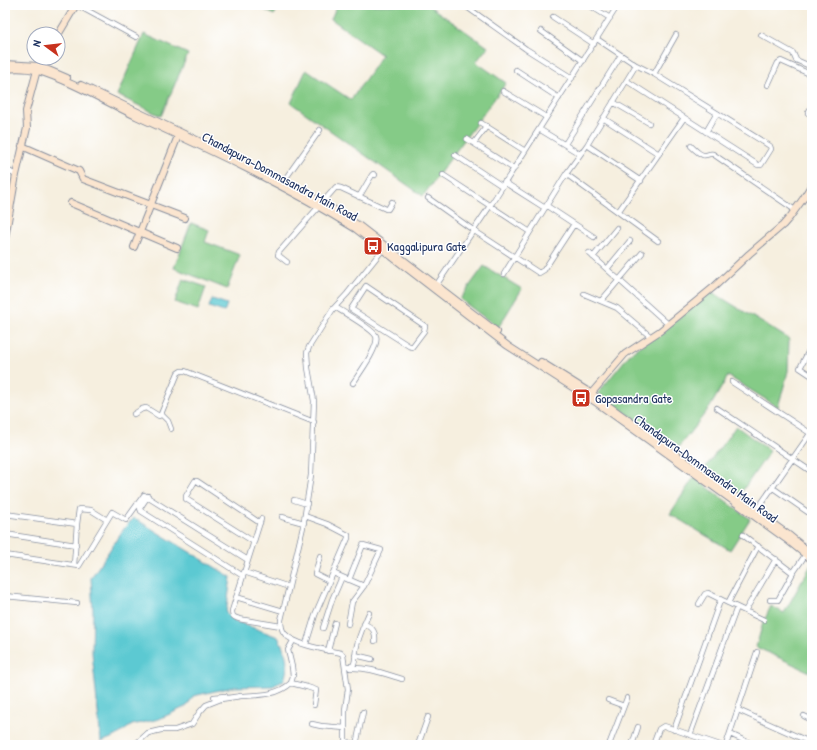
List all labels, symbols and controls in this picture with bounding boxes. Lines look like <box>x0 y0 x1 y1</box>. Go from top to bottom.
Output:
north arrow <box>26 26 66 66</box>
text: N <box>29 39 44 48</box>
street label: Chandapura-Dommasandra Main Road <box>199 127 361 225</box>
bus stop icon: Kaggalipura Gate <box>362 235 384 257</box>
place label: Kaggalipura Gate <box>387 237 467 255</box>
bus stop icon: Gopasandra Gate <box>570 387 592 409</box>
place label: Gopasandra Gate <box>595 389 672 407</box>
street label: Chandapura-Dommasandra Main Road <box>630 410 782 526</box>

